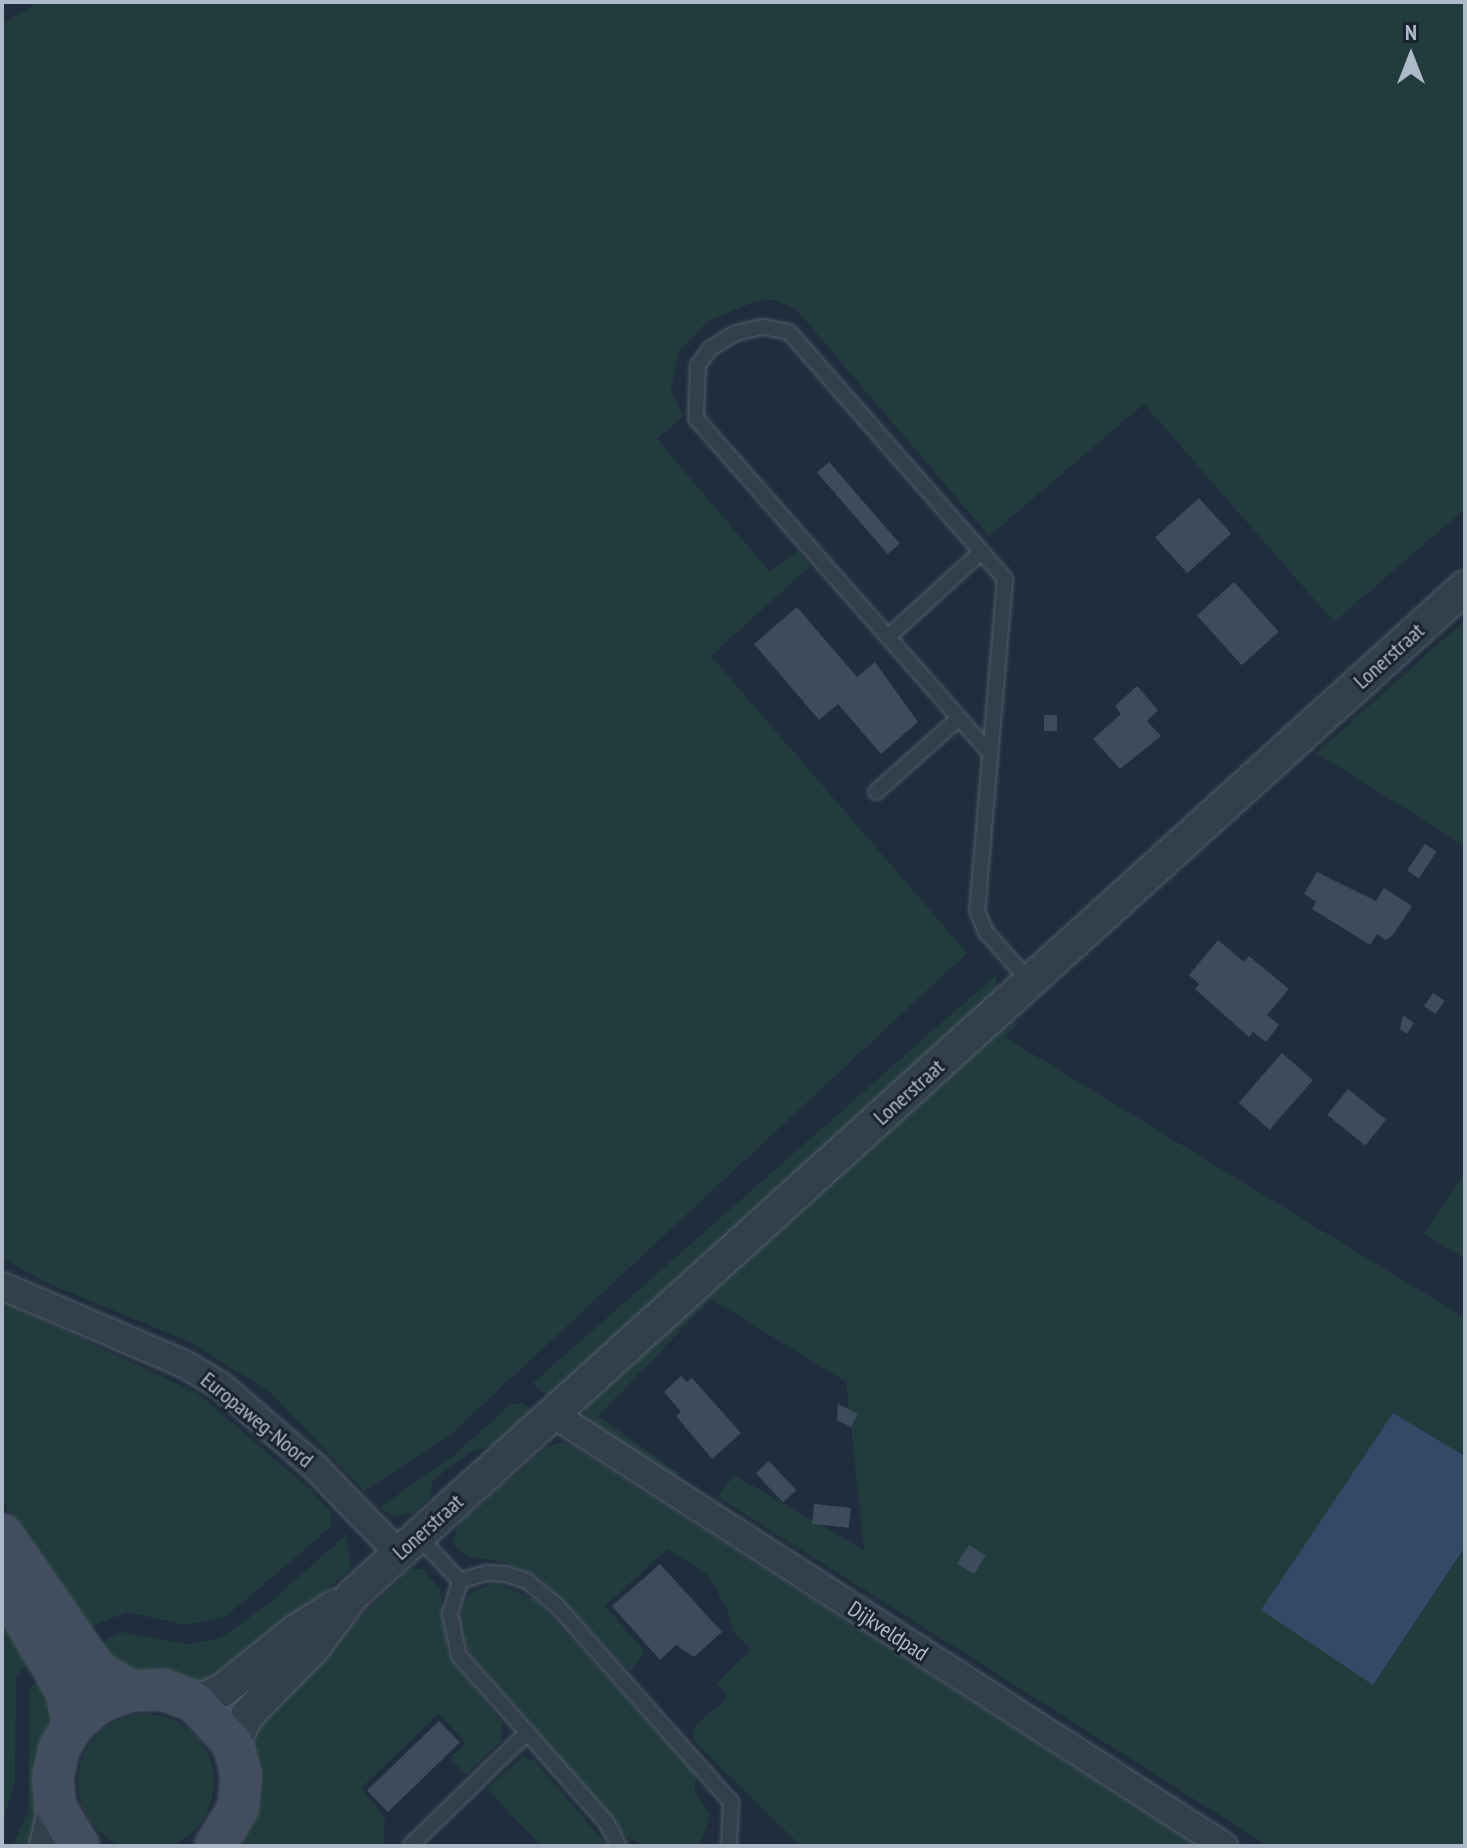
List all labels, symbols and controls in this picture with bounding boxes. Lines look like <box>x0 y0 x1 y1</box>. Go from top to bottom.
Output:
north arrow <box>1371 16 1451 96</box>
text: N <box>1405 18 1417 46</box>
street label: Lonerstraat <box>1348 618 1430 694</box>
street label: Lonerstraat <box>868 1054 950 1130</box>
street label: Europaweg-Noord <box>196 1367 318 1473</box>
street label: Lonerstraat <box>387 1489 469 1565</box>
street label: Dijkveldpad <box>843 1595 933 1667</box>

